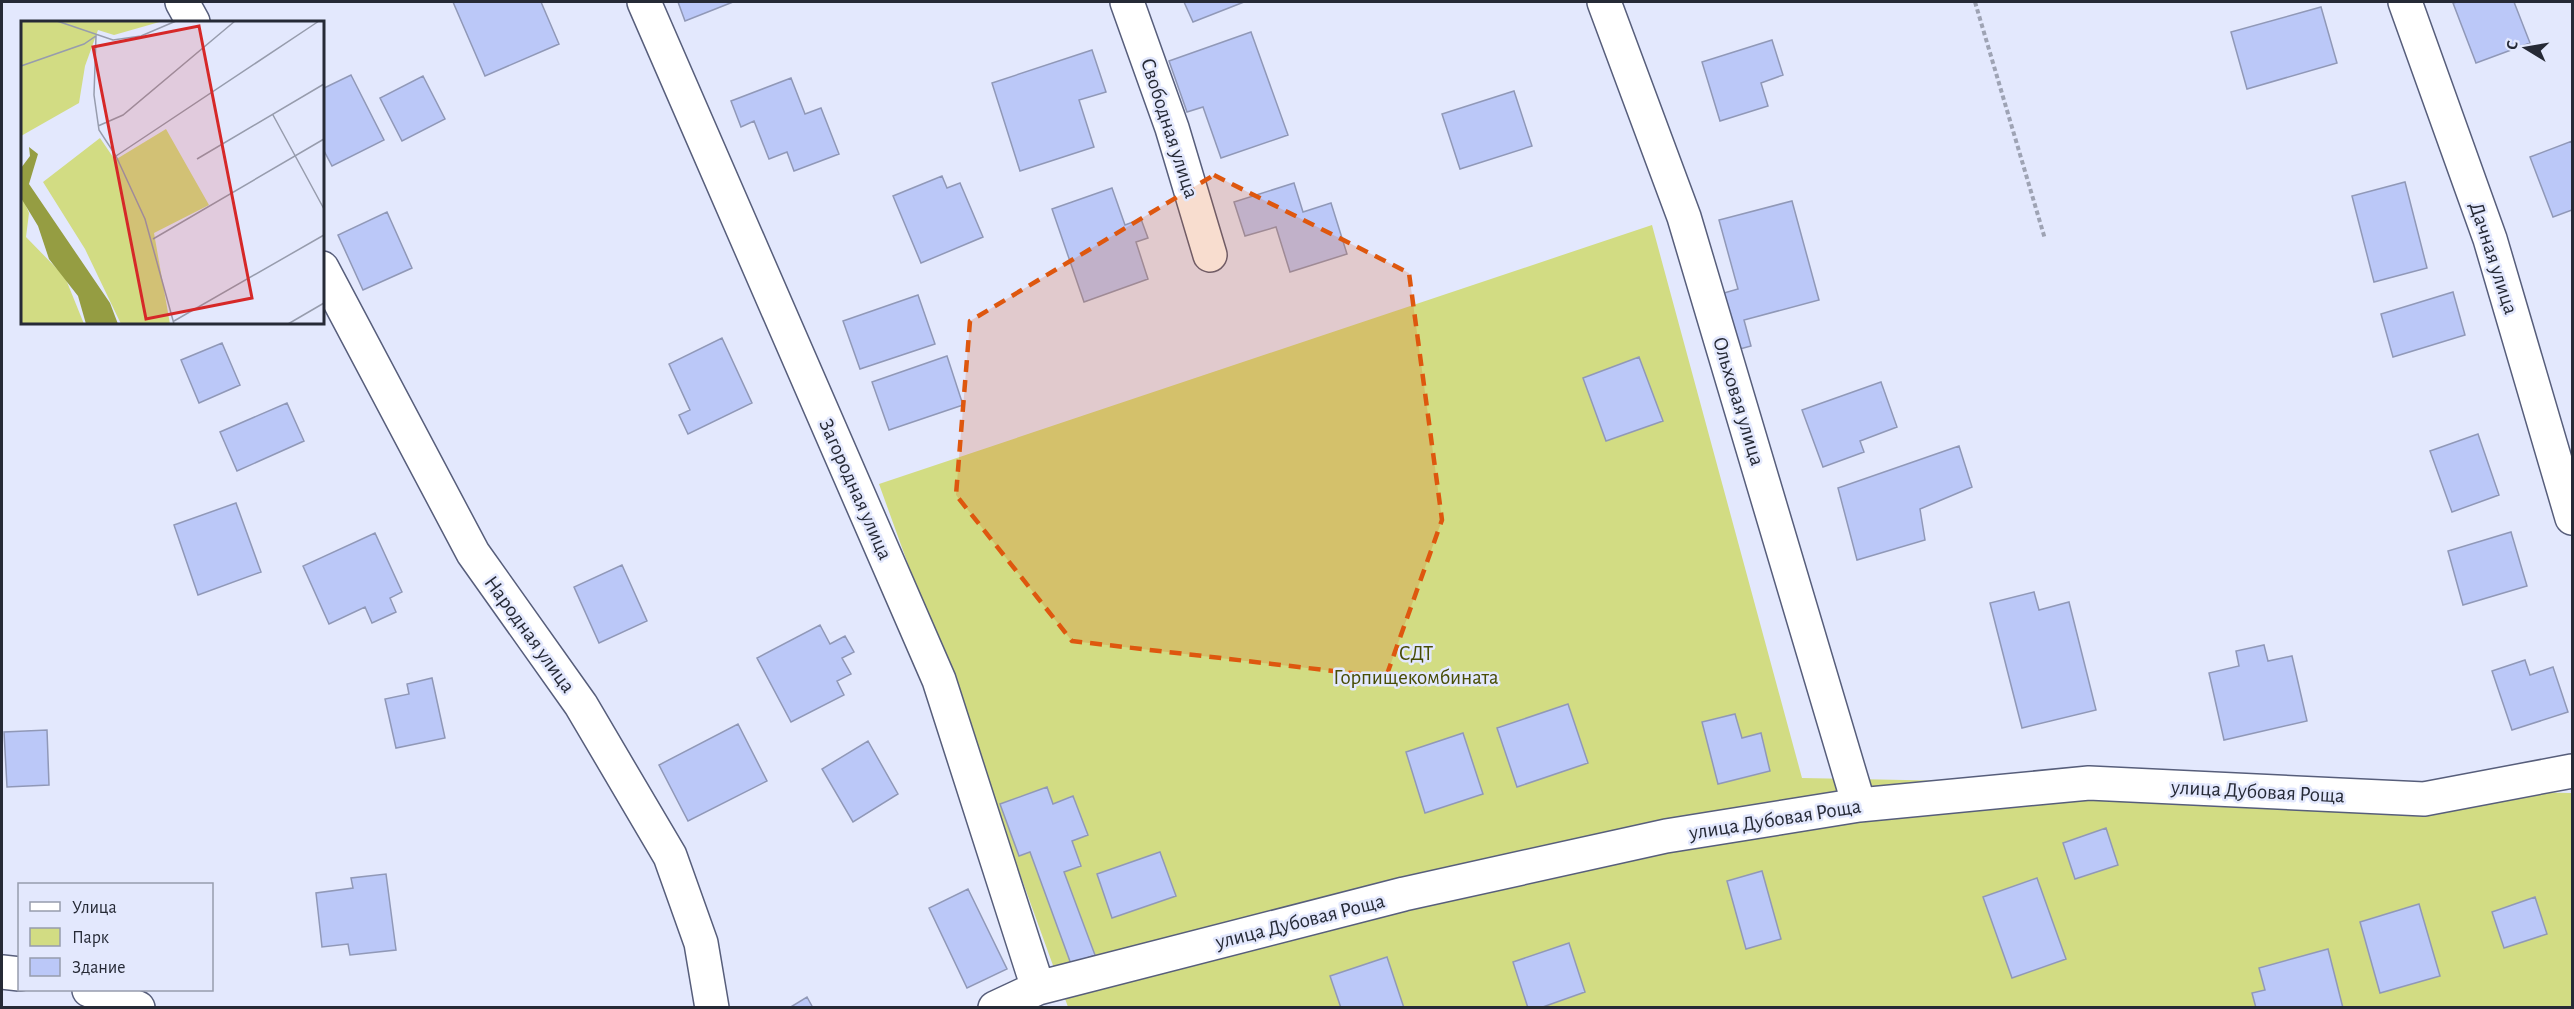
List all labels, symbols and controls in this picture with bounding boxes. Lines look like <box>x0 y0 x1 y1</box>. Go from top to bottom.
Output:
north arrow <box>2496 18 2556 78</box>
inset map <box>21 21 324 324</box>
text: С <box>2504 39 2521 51</box>
street label: Свободная улица <box>1137 55 1202 201</box>
street label: Дачная улица <box>2466 199 2522 317</box>
street label: Ольховая улица <box>1709 334 1768 468</box>
street label: Загородная улица <box>815 415 896 563</box>
street label: Народная улица <box>480 572 579 697</box>
park label: СДТ Горпищекомбината <box>1333 643 1499 688</box>
street label: улица Дубовая Роща <box>2170 776 2346 807</box>
street label: улица Дубовая Роща <box>1687 795 1863 844</box>
legend <box>18 883 213 991</box>
street label: улица Дубовая Роща <box>1212 890 1387 953</box>
text: Улица <box>72 899 117 917</box>
text: Парк <box>72 929 110 947</box>
text: Здание <box>72 959 126 977</box>

